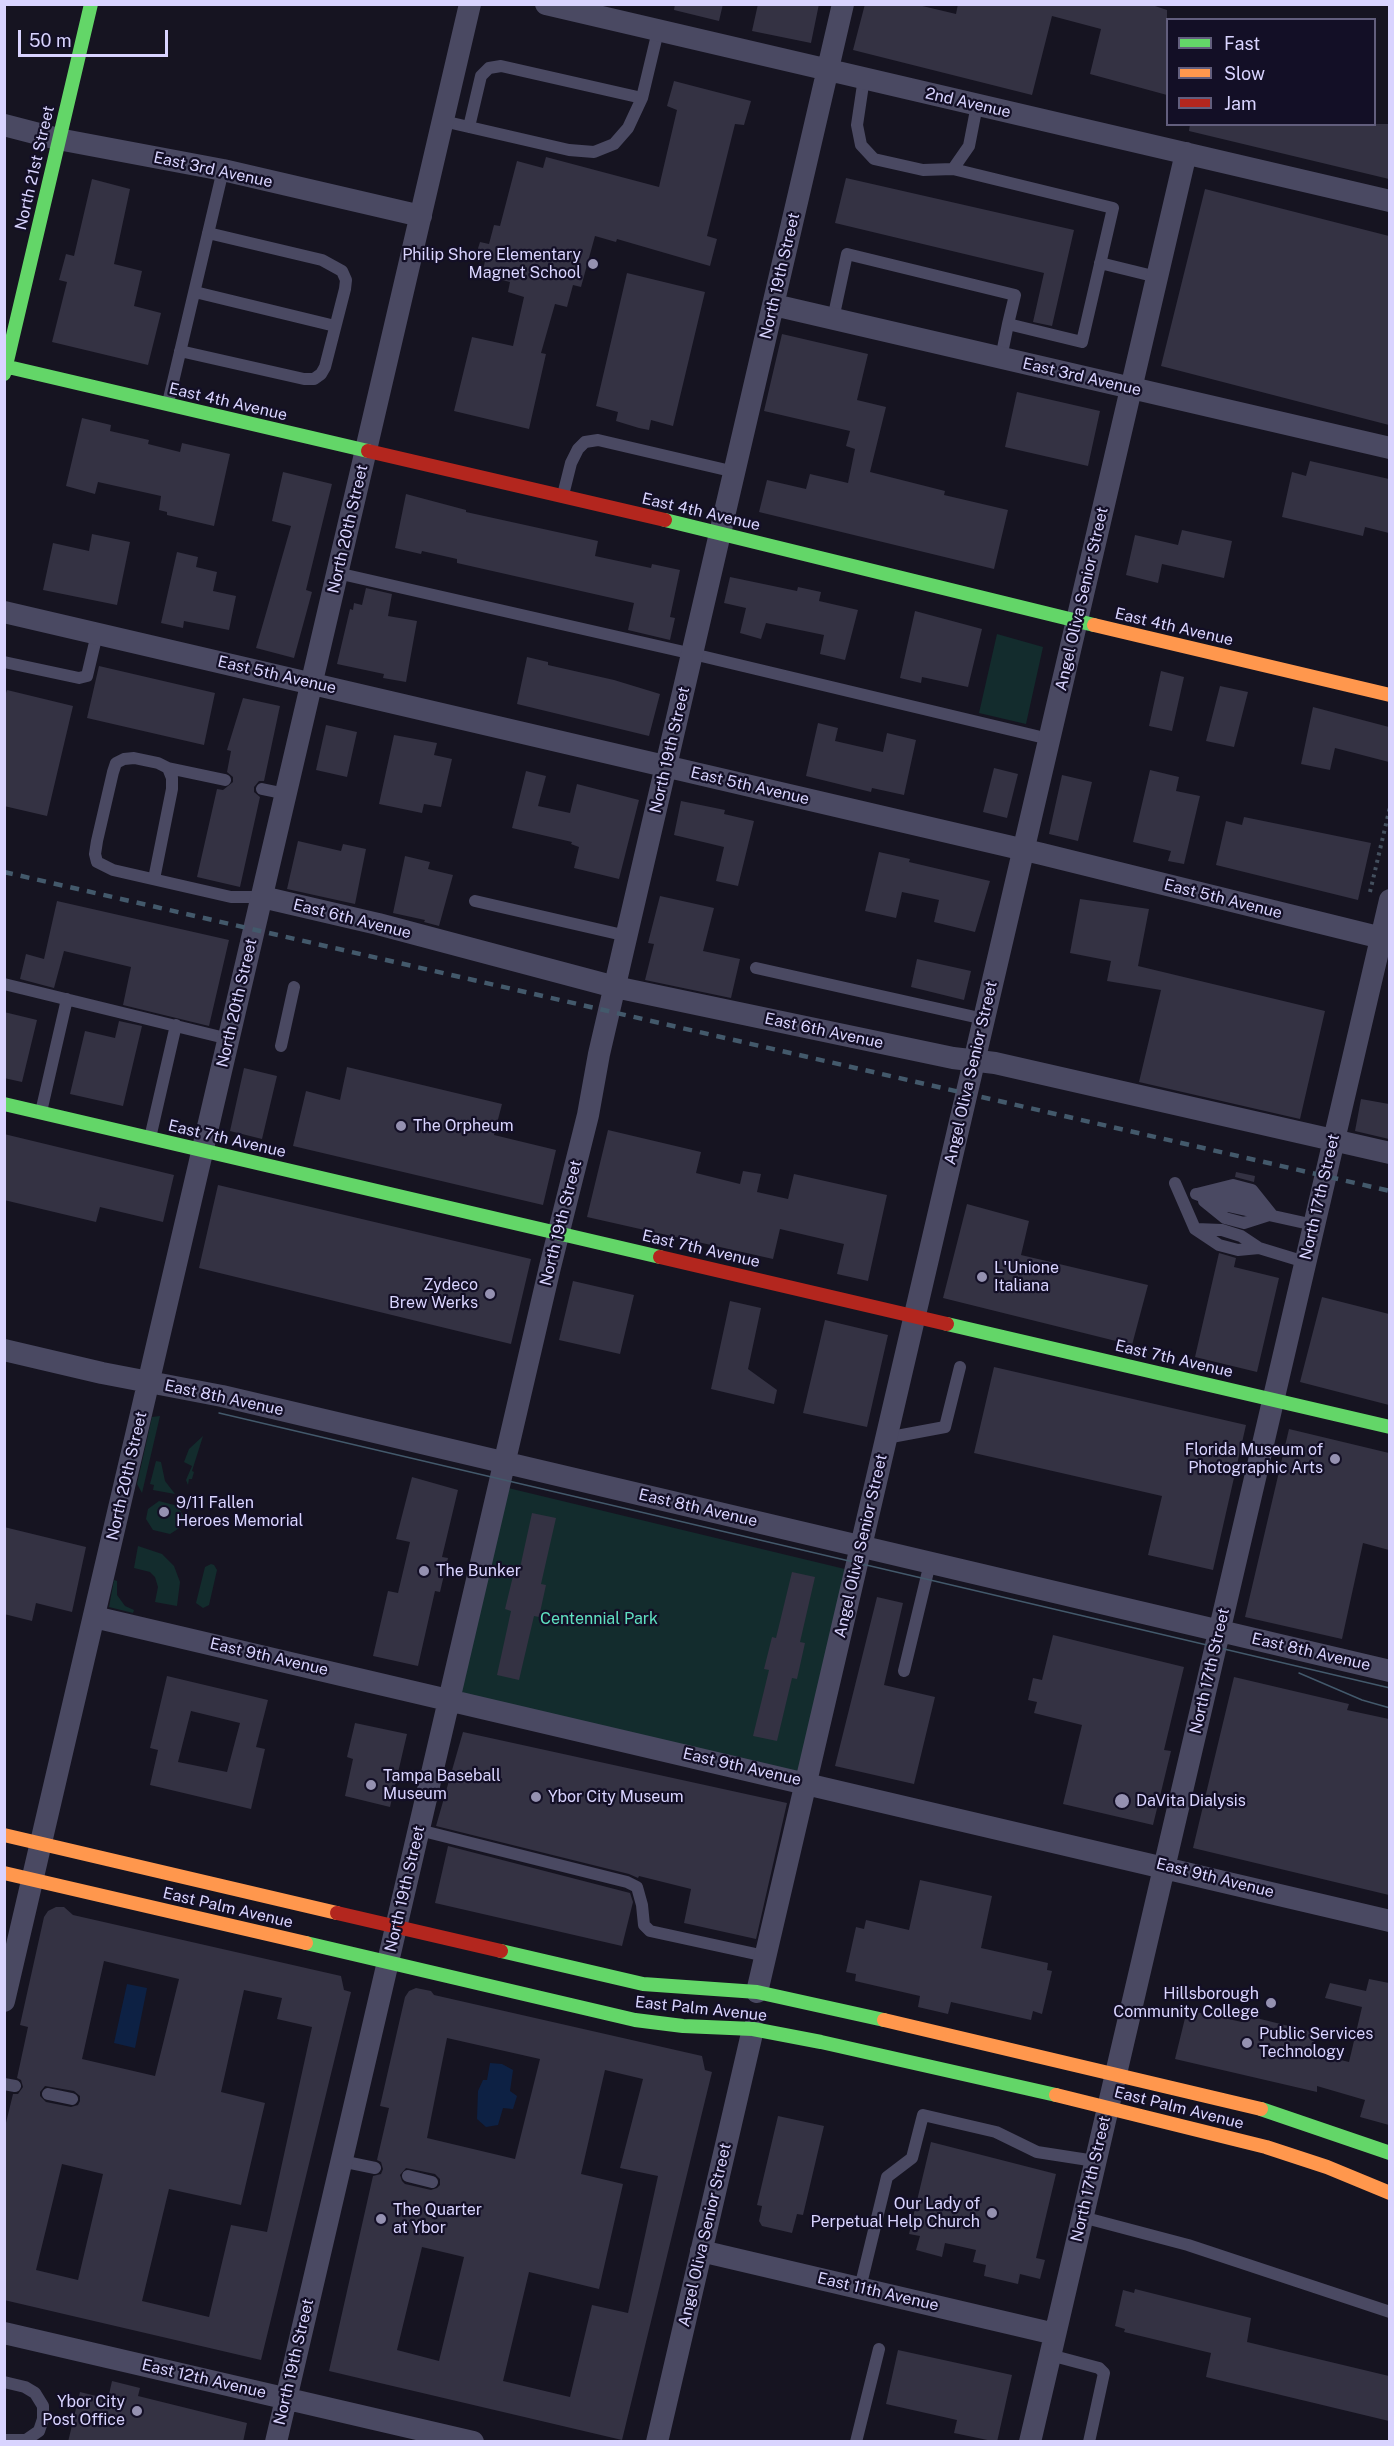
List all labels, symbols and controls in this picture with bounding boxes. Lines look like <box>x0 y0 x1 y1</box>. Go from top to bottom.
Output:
scale bar <box>21 18 171 56</box>
legend <box>1166 18 1376 126</box>
text: 50 m <box>29 30 72 51</box>
text: Fast <box>1224 33 1260 54</box>
text: Slow <box>1224 63 1265 84</box>
street label: 2nd Avenue <box>923 84 1013 122</box>
text: Jam <box>1224 93 1257 114</box>
street label: North 21st Street <box>11 104 59 232</box>
street label: East 3rd Avenue <box>152 148 274 192</box>
street label: North 19th Street <box>756 211 804 341</box>
place label: Philip Shore Elementary Magnet School <box>402 245 581 283</box>
marker: Philip Shore Elementary Magnet School <box>586 257 600 271</box>
street label: East 3rd Avenue <box>1021 354 1143 400</box>
street label: East 4th Avenue <box>167 379 289 425</box>
street label: North 20th Street <box>324 463 372 595</box>
street label: East 4th Avenue <box>640 489 762 535</box>
street label: Angel Oliva Senior Street <box>1052 505 1112 693</box>
street label: East 4th Avenue <box>1113 604 1235 650</box>
street label: East 5th Avenue <box>216 652 338 698</box>
street label: North 19th Street <box>646 685 694 815</box>
street label: East 5th Avenue <box>689 763 811 809</box>
street label: East 5th Avenue <box>1162 875 1284 923</box>
street label: East 6th Avenue <box>291 895 413 943</box>
street label: North 20th Street <box>213 937 261 1069</box>
street label: Angel Oliva Senior Street <box>941 979 1001 1167</box>
street label: East 6th Avenue <box>763 1009 885 1053</box>
street label: East 7th Avenue <box>166 1116 288 1162</box>
place label: The Orpheum <box>413 1116 514 1136</box>
marker: The Orpheum <box>394 1119 408 1133</box>
street label: North 17th Street <box>1296 1132 1344 1262</box>
street label: North 19th Street <box>536 1158 586 1288</box>
street label: East 7th Avenue <box>640 1226 762 1272</box>
place label: L'Unione Italiana <box>994 1258 1059 1296</box>
marker: L'Unione Italiana <box>975 1270 989 1284</box>
place label: Zydeco Brew Werks <box>389 1275 478 1313</box>
marker: Zydeco Brew Werks <box>483 1287 497 1301</box>
street label: East 7th Avenue <box>1113 1336 1235 1382</box>
street label: East 8th Avenue <box>163 1376 285 1420</box>
street label: North 20th Street <box>103 1410 151 1542</box>
place label: Florida Museum of Photographic Arts <box>1185 1440 1323 1478</box>
street label: Angel Oliva Senior Street <box>831 1452 891 1640</box>
marker: Florida Museum of Photographic Arts <box>1328 1452 1342 1466</box>
street label: East 8th Avenue <box>637 1485 759 1531</box>
place label: 9/11 Fallen Heroes Memorial <box>176 1493 303 1531</box>
marker: 9/11 Fallen Heroes Memorial <box>157 1505 171 1519</box>
place label: The Bunker <box>436 1561 521 1581</box>
marker: The Bunker <box>417 1564 431 1578</box>
street label: North 17th Street <box>1186 1606 1234 1736</box>
park label: Centennial Park <box>540 1609 658 1629</box>
street label: East 8th Avenue <box>1250 1629 1372 1675</box>
street label: East 9th Avenue <box>208 1634 330 1680</box>
street label: East 9th Avenue <box>681 1744 803 1790</box>
place label: Tampa Baseball Museum <box>383 1766 501 1804</box>
marker: Tampa Baseball Museum <box>364 1778 378 1792</box>
place label: Ybor City Museum <box>548 1787 684 1807</box>
marker: Ybor City Museum <box>529 1790 543 1804</box>
place label: DaVita Dialysis <box>1136 1791 1246 1811</box>
marker: DaVita Dialysis <box>1113 1792 1131 1810</box>
street label: North 19th Street <box>381 1824 429 1954</box>
street label: East 9th Avenue <box>1154 1854 1276 1902</box>
street label: East Palm Avenue <box>161 1884 295 1932</box>
place label: Hillsborough Community College <box>1113 1984 1259 2022</box>
street label: East Palm Avenue <box>634 1993 768 2025</box>
marker: Hillsborough Community College <box>1264 1996 1278 2010</box>
place label: Public Services Technology <box>1259 2024 1373 2062</box>
marker: Public Services Technology <box>1240 2036 1254 2050</box>
street label: East Palm Avenue <box>1112 2083 1246 2133</box>
street label: North 17th Street <box>1067 2114 1115 2244</box>
street label: Angel Oliva Senior Street <box>675 2141 735 2329</box>
place label: Our Lady of Perpetual Help Church <box>810 2194 980 2232</box>
place label: The Quarter at Ybor <box>393 2200 482 2238</box>
marker: Our Lady of Perpetual Help Church <box>985 2206 999 2220</box>
marker: The Quarter at Ybor <box>374 2212 388 2226</box>
street label: East 11th Avenue <box>815 2269 941 2315</box>
street label: North 19th Street <box>270 2297 318 2427</box>
street label: East 12th Avenue <box>140 2355 268 2403</box>
place label: Ybor City Post Office <box>42 2392 125 2430</box>
marker: Ybor City Post Office <box>130 2404 144 2418</box>

